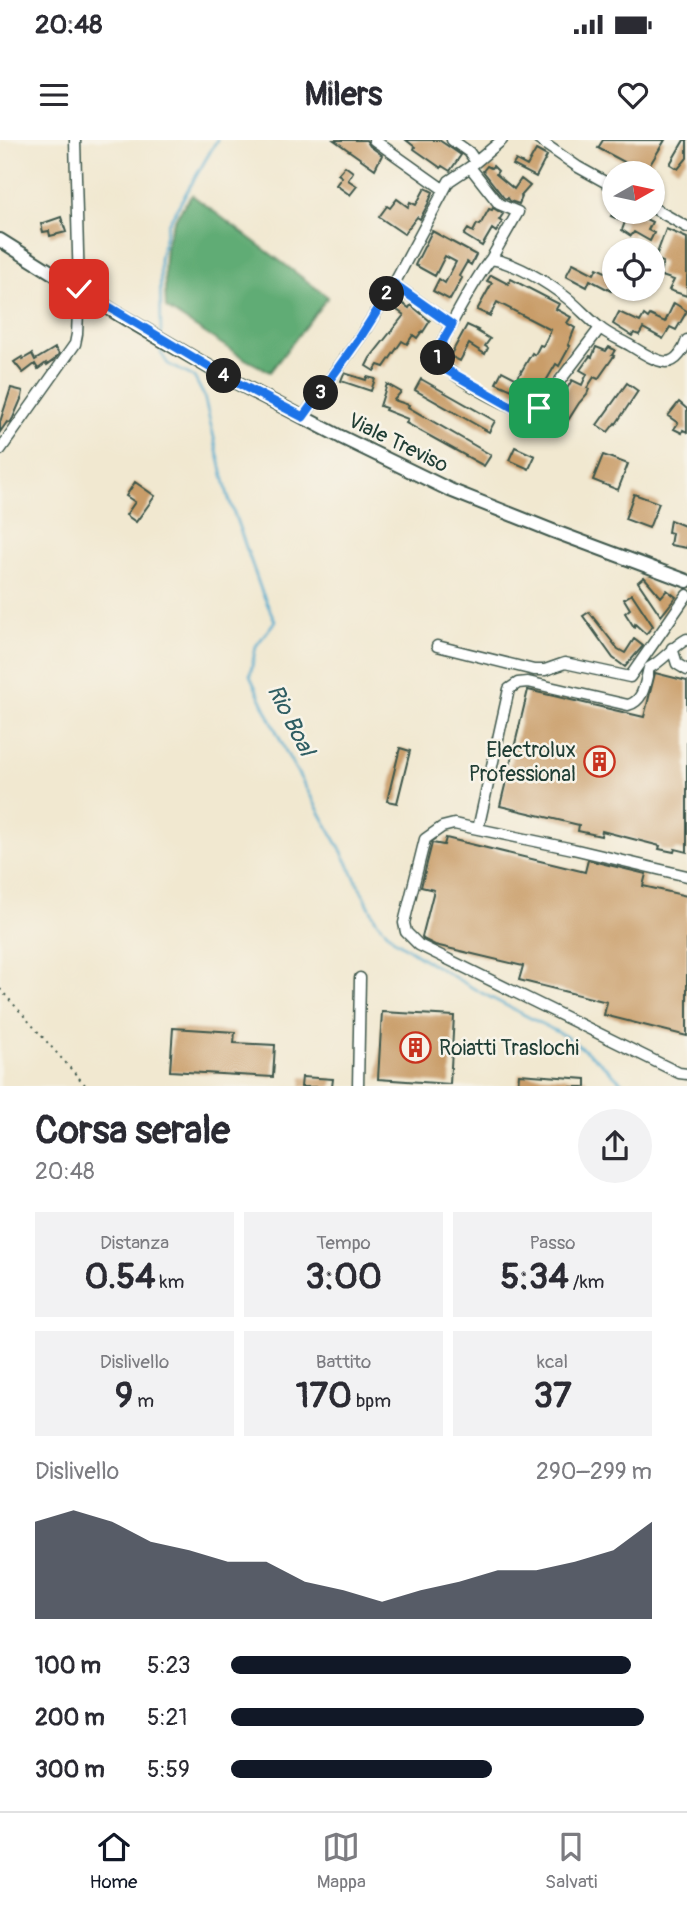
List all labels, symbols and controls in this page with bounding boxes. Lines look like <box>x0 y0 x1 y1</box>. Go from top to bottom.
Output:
text: 20:48 <box>35 9 102 41</box>
text: Milers <box>305 75 382 115</box>
icon: menu <box>35 76 73 114</box>
icon: heart <box>614 76 652 114</box>
north arrow <box>602 161 665 224</box>
map controls <box>602 161 665 301</box>
button: locate <box>602 238 665 301</box>
pin <box>49 259 109 319</box>
icon: check <box>60 270 98 308</box>
pin: 2 <box>370 276 404 312</box>
text: 2 <box>381 281 392 305</box>
pin: 1 <box>420 340 456 375</box>
text: 1 <box>434 345 441 369</box>
pin: 4 <box>206 358 242 394</box>
text: 4 <box>218 363 229 387</box>
pin: 3 <box>304 376 338 410</box>
pin <box>509 378 569 438</box>
text: 3 <box>315 380 326 404</box>
icon: arrive <box>520 389 558 427</box>
street label: Viale Treviso <box>343 407 453 479</box>
water label: Rio Boal <box>261 679 322 763</box>
place label: Electrolux Professional <box>469 737 576 788</box>
building icon: Electrolux Professional <box>582 745 616 779</box>
building icon: Roiatti Traslochi <box>399 1031 433 1065</box>
place label: Roiatti Traslochi <box>439 1035 579 1062</box>
text: Corsa serale <box>35 1107 230 1155</box>
button: share <box>578 1109 652 1183</box>
text: 20:48 <box>35 1157 95 1186</box>
text: Distanza <box>100 1231 169 1255</box>
text: Tempo <box>316 1231 371 1255</box>
text: Passo <box>530 1231 575 1255</box>
text: 0.54 <box>85 1255 155 1299</box>
text: 3:00 <box>305 1255 382 1299</box>
text: 5:34 <box>501 1255 569 1299</box>
text: km <box>155 1270 184 1294</box>
text: /km <box>569 1270 604 1294</box>
text: Dislivello <box>100 1350 169 1374</box>
text: Battito <box>316 1350 371 1374</box>
text: kcal <box>537 1350 568 1374</box>
text: 9 <box>115 1374 133 1418</box>
text: 170 <box>296 1374 352 1418</box>
text: 37 <box>533 1374 572 1418</box>
text: m <box>133 1389 154 1413</box>
text: bpm <box>352 1389 391 1413</box>
text: Dislivello <box>35 1457 119 1486</box>
text: 290–299 m <box>536 1457 652 1486</box>
text: 100 m <box>35 1651 101 1680</box>
text: 5:23 <box>147 1651 191 1680</box>
text: 200 m <box>35 1703 105 1732</box>
text: 5:21 <box>147 1703 187 1732</box>
text: 300 m <box>35 1755 105 1784</box>
text: 5:59 <box>147 1755 190 1784</box>
tab: Home <box>90 1828 137 1894</box>
tab: Mappa <box>317 1828 366 1894</box>
tab: Salvati <box>545 1828 597 1894</box>

